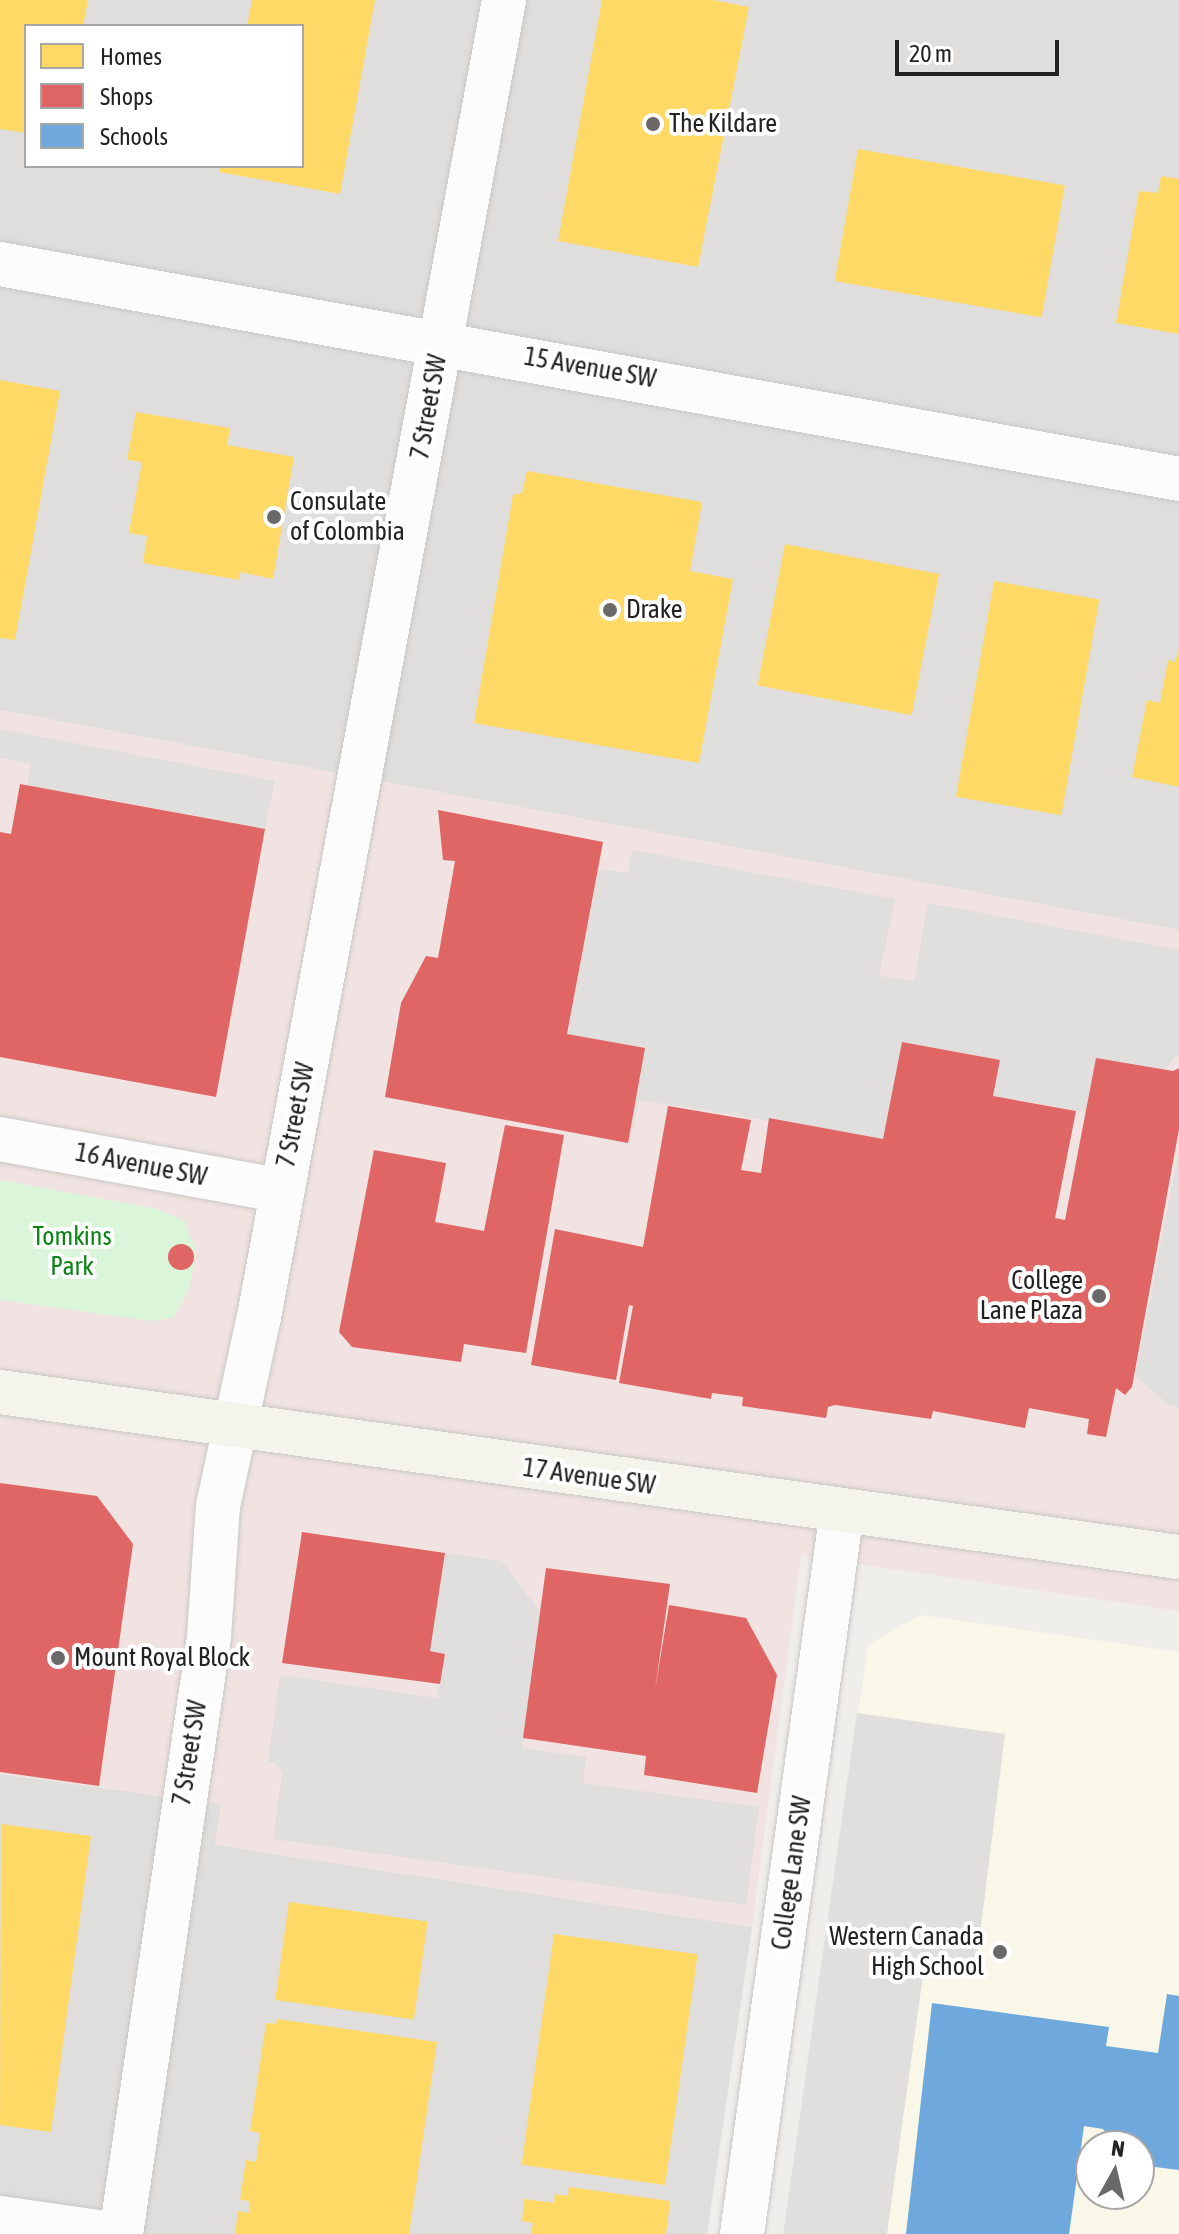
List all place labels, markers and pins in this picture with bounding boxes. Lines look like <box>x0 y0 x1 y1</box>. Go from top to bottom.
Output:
place label: The Kildare <box>669 108 777 140</box>
marker: The Kildare <box>644 115 662 133</box>
place label: Consulate of Colombia <box>290 486 405 548</box>
marker: Consulate of Colombia <box>265 508 283 526</box>
place label: Drake <box>626 594 683 626</box>
marker: Drake <box>601 601 619 619</box>
place label: College Lane Plaza <box>980 1265 1083 1326</box>
marker: College Lane Plaza <box>1090 1287 1108 1305</box>
place label: Mount Royal Block <box>74 1642 250 1674</box>
marker: Mount Royal Block <box>49 1649 67 1667</box>
place label: Western Canada High School <box>829 1921 984 1982</box>
marker: Western Canada High School <box>991 1943 1009 1961</box>

